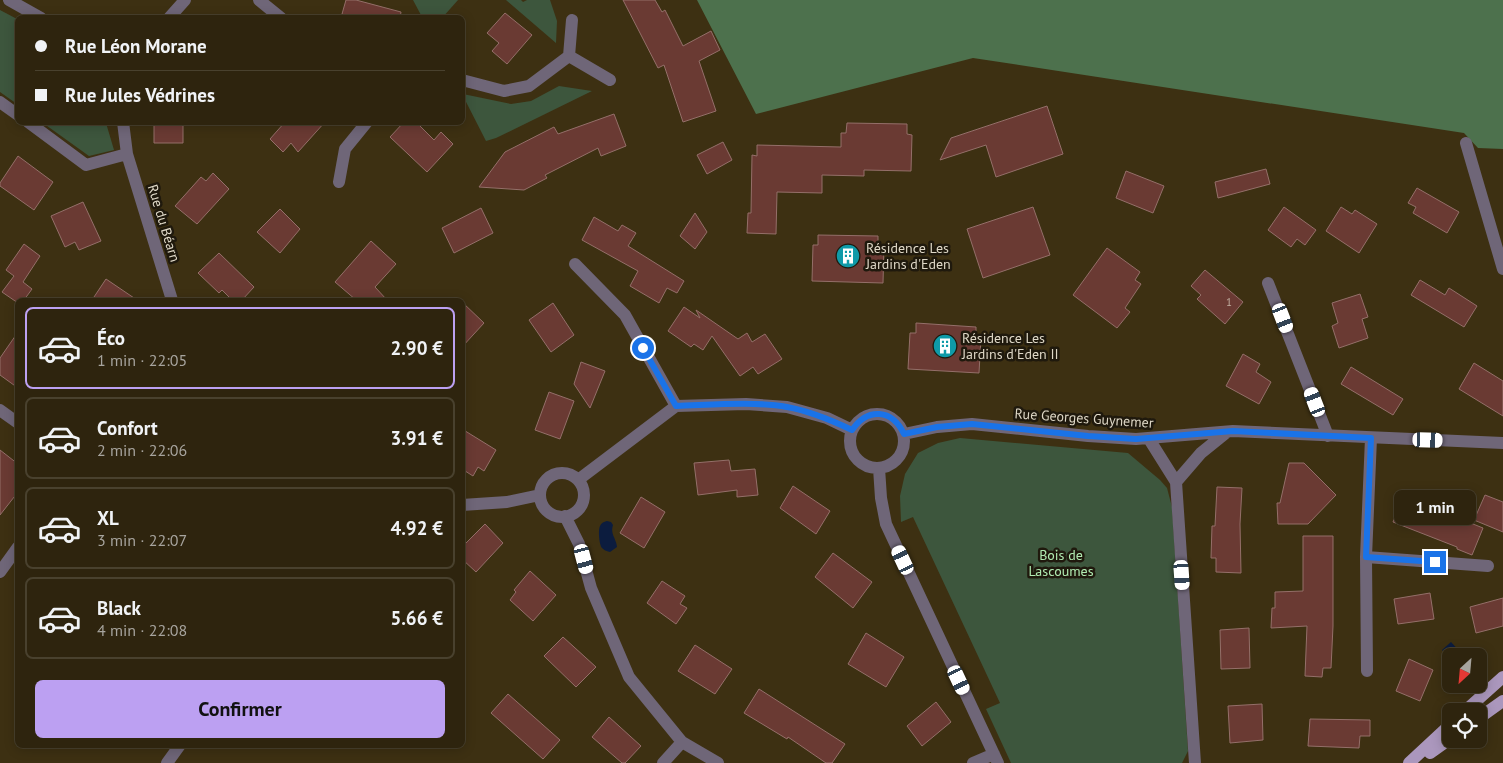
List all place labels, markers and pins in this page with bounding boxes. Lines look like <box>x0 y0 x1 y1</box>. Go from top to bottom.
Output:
place label: Résidence Les Jardins d'Eden <box>865 239 951 273</box>
building icon: Résidence Les Jardins d'Eden <box>835 243 861 269</box>
place label: Résidence Les Jardins d'Eden II <box>961 329 1059 363</box>
building icon: Résidence Les Jardins d'Eden II <box>932 333 958 359</box>

